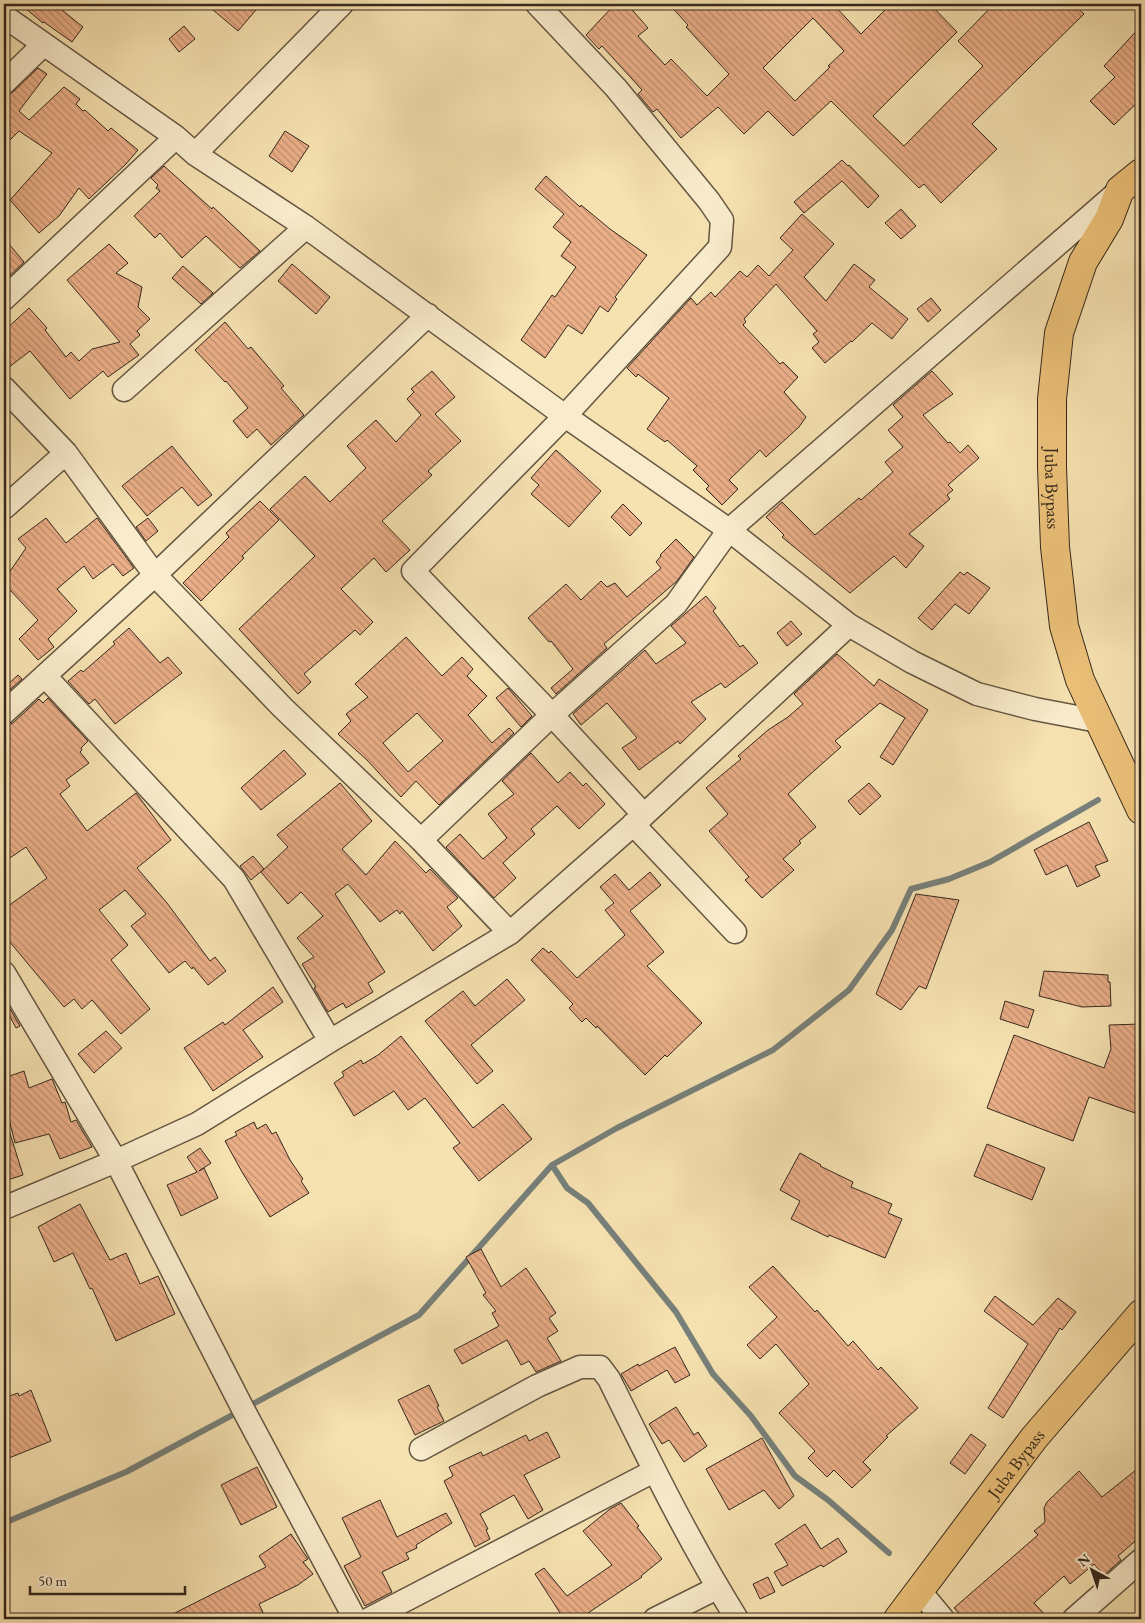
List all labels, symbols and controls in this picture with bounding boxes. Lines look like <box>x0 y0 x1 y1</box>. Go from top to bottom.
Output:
street label: Juba Bypass <box>1040 446 1066 530</box>
street label: Juba Bypass <box>980 1423 1049 1504</box>
north arrow <box>1068 1546 1118 1596</box>
text: N <box>1074 1549 1094 1571</box>
scale bar <box>30 1563 185 1595</box>
text: 50 m <box>38 1571 67 1590</box>

